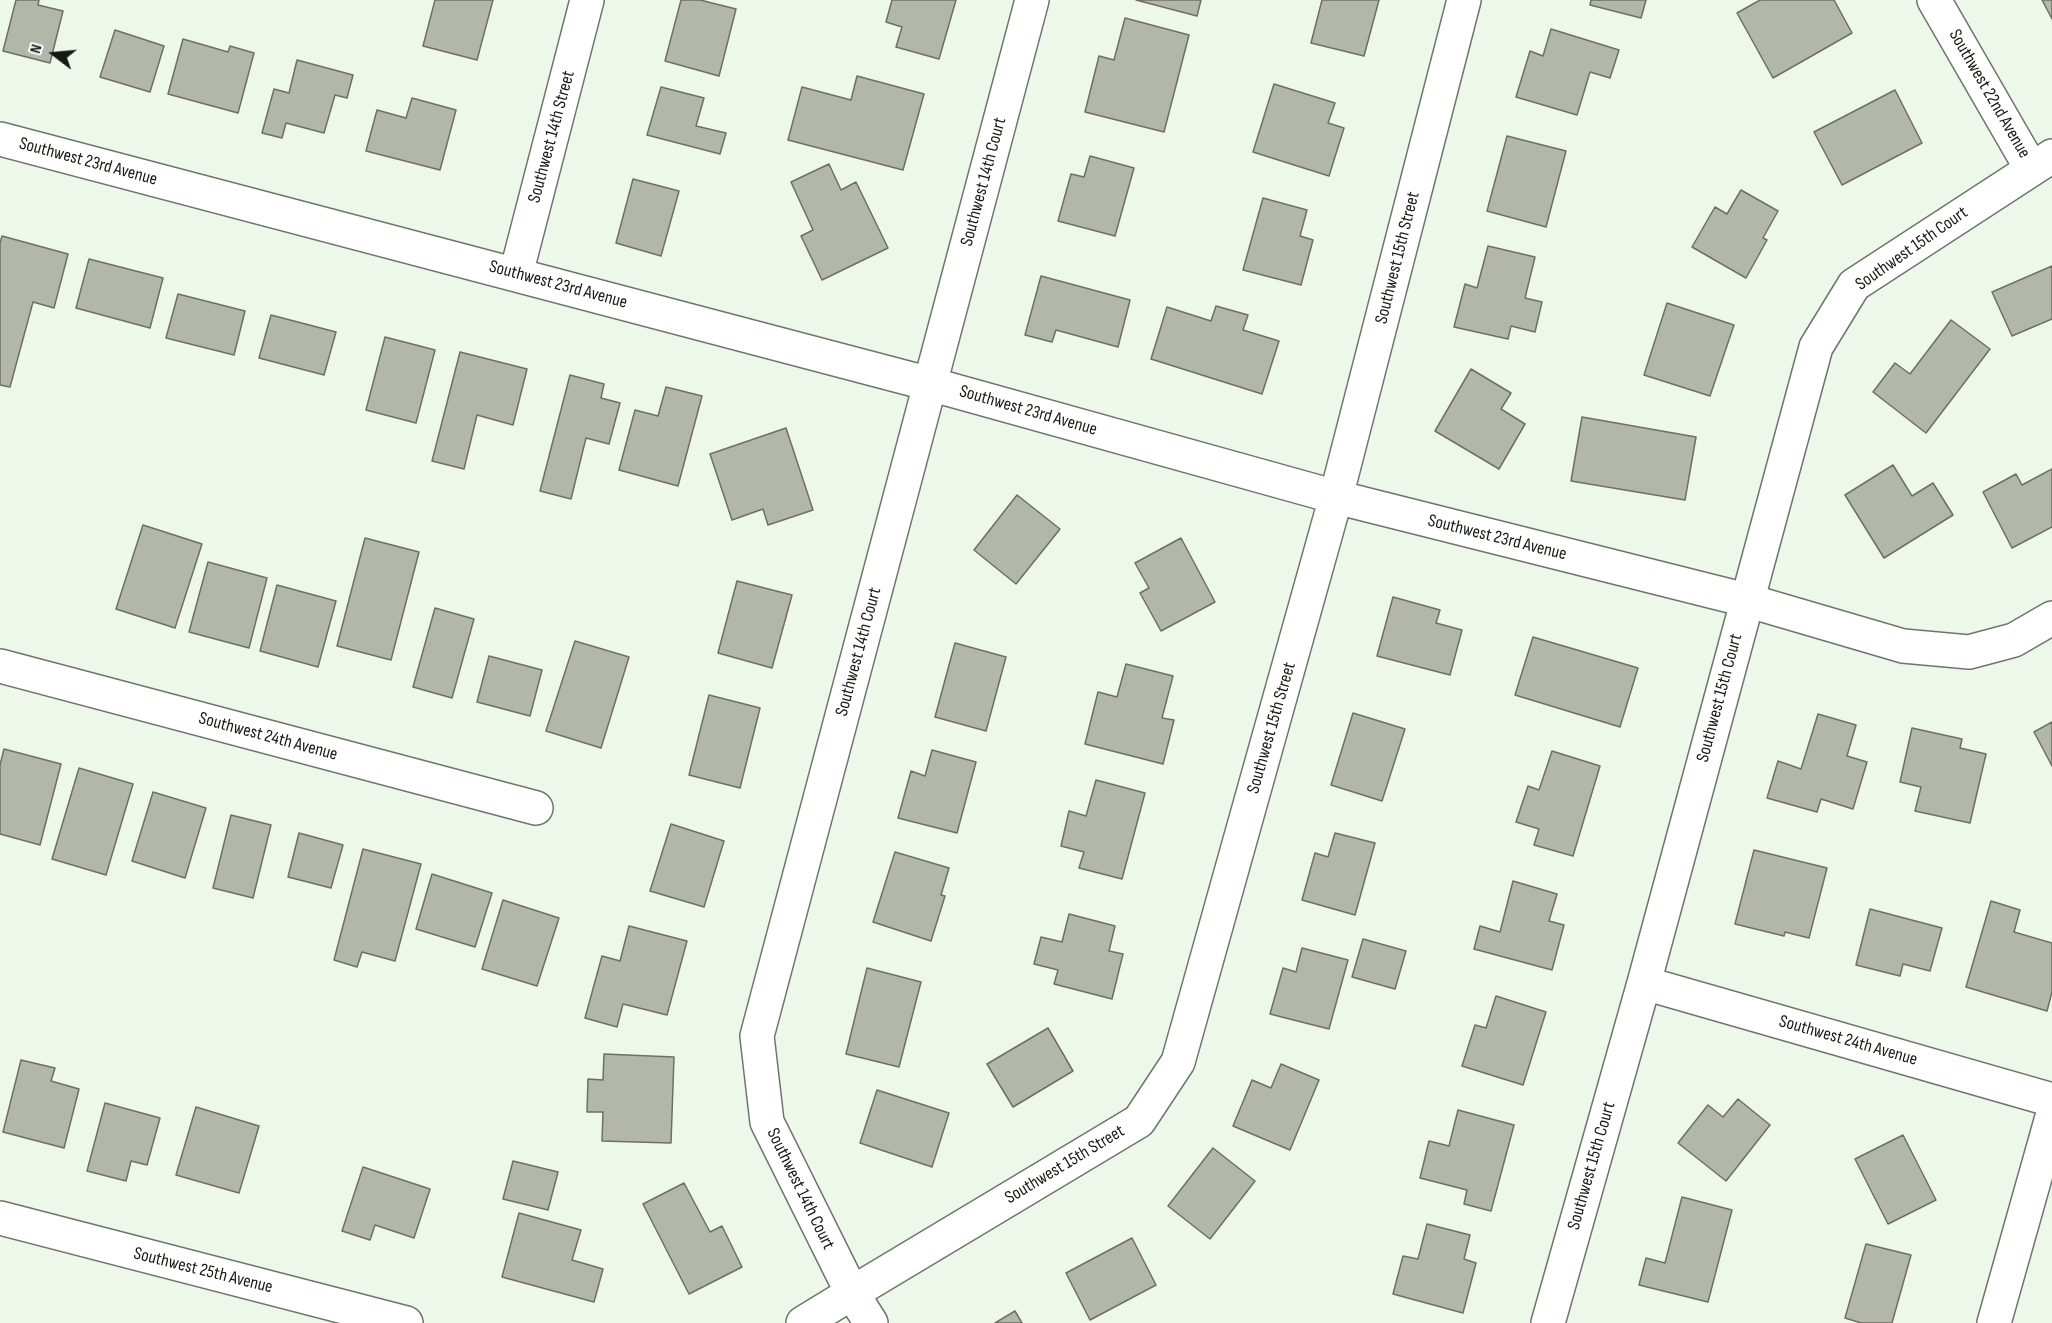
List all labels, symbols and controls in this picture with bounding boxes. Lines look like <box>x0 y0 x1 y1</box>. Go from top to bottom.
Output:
north arrow <box>24 24 84 84</box>
street label: Southwest 22nd Avenue <box>1943 26 2035 162</box>
text: N <box>26 42 47 56</box>
street label: Southwest 14th Street <box>524 69 580 205</box>
street label: Southwest 14th Court <box>956 115 1012 249</box>
street label: Southwest 23rd Avenue <box>17 133 159 191</box>
street label: Southwest 15th Street <box>1371 190 1425 326</box>
street label: Southwest 15th Court <box>1852 202 1972 296</box>
street label: Southwest 23rd Avenue <box>487 256 629 314</box>
street label: Southwest 23rd Avenue <box>957 381 1099 441</box>
street label: Southwest 23rd Avenue <box>1425 510 1569 566</box>
street label: Southwest 14th Court <box>831 585 887 719</box>
street label: Southwest 15th Court <box>1692 631 1748 765</box>
street label: Southwest 15th Street <box>1243 660 1301 796</box>
street label: Southwest 24th Avenue <box>196 708 340 766</box>
street label: Southwest 24th Avenue <box>1776 1011 1920 1071</box>
street label: Southwest 15th Court <box>1563 1100 1621 1232</box>
street label: Southwest 15th Street <box>1001 1121 1129 1209</box>
street label: Southwest 14th Court <box>761 1125 839 1253</box>
street label: Southwest 25th Avenue <box>131 1243 275 1299</box>

